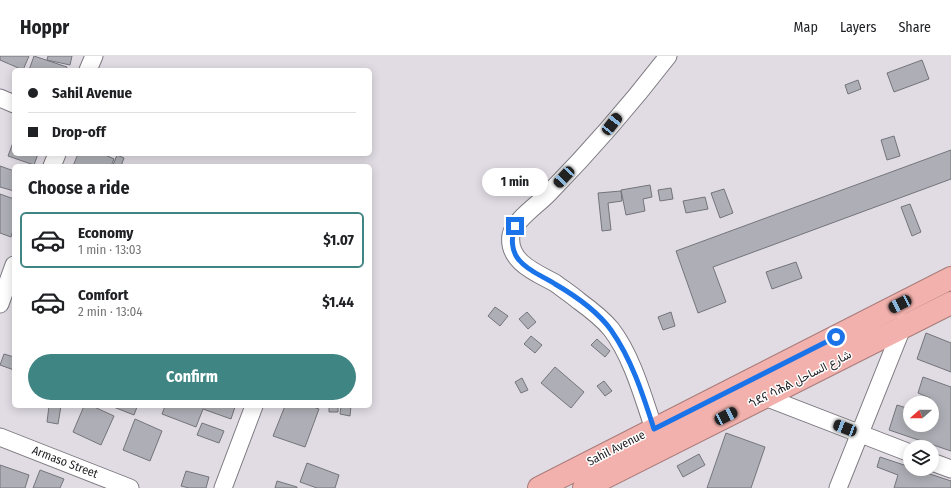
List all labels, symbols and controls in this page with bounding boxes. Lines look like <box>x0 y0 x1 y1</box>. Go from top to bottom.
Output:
text: Hoppr <box>20 16 69 39</box>
text: Map <box>794 19 818 36</box>
text: Layers <box>840 19 876 36</box>
text: Share <box>898 19 931 36</box>
text: Sahil Avenue <box>52 84 132 102</box>
car <box>600 111 624 137</box>
text: Drop-off <box>52 123 106 141</box>
car <box>551 164 577 190</box>
callout: 1 min <box>482 168 548 196</box>
text: 1 min <box>501 174 529 189</box>
text: Choose a ride <box>28 177 130 199</box>
route end <box>506 217 524 235</box>
icon: car <box>30 222 66 258</box>
text: Economy <box>78 224 133 242</box>
text: $1.07 <box>323 231 354 249</box>
text: 1 min · 13:03 <box>78 242 141 257</box>
icon: car <box>30 284 66 320</box>
text: Comfort <box>78 286 129 304</box>
text: $1.44 <box>322 293 354 311</box>
car <box>887 293 913 315</box>
text: 2 min · 13:04 <box>78 304 143 319</box>
route start <box>827 328 845 346</box>
street label: ጎደና ሳሕል شارع الساحل <box>747 347 854 413</box>
button: Confirm <box>28 354 356 400</box>
north arrow <box>903 396 939 432</box>
map controls <box>903 396 939 476</box>
car <box>713 405 739 427</box>
car <box>832 418 858 438</box>
street label: Sahil Avenue <box>585 427 647 469</box>
button: layers <box>903 440 939 476</box>
street label: Armaso Street <box>30 443 100 481</box>

